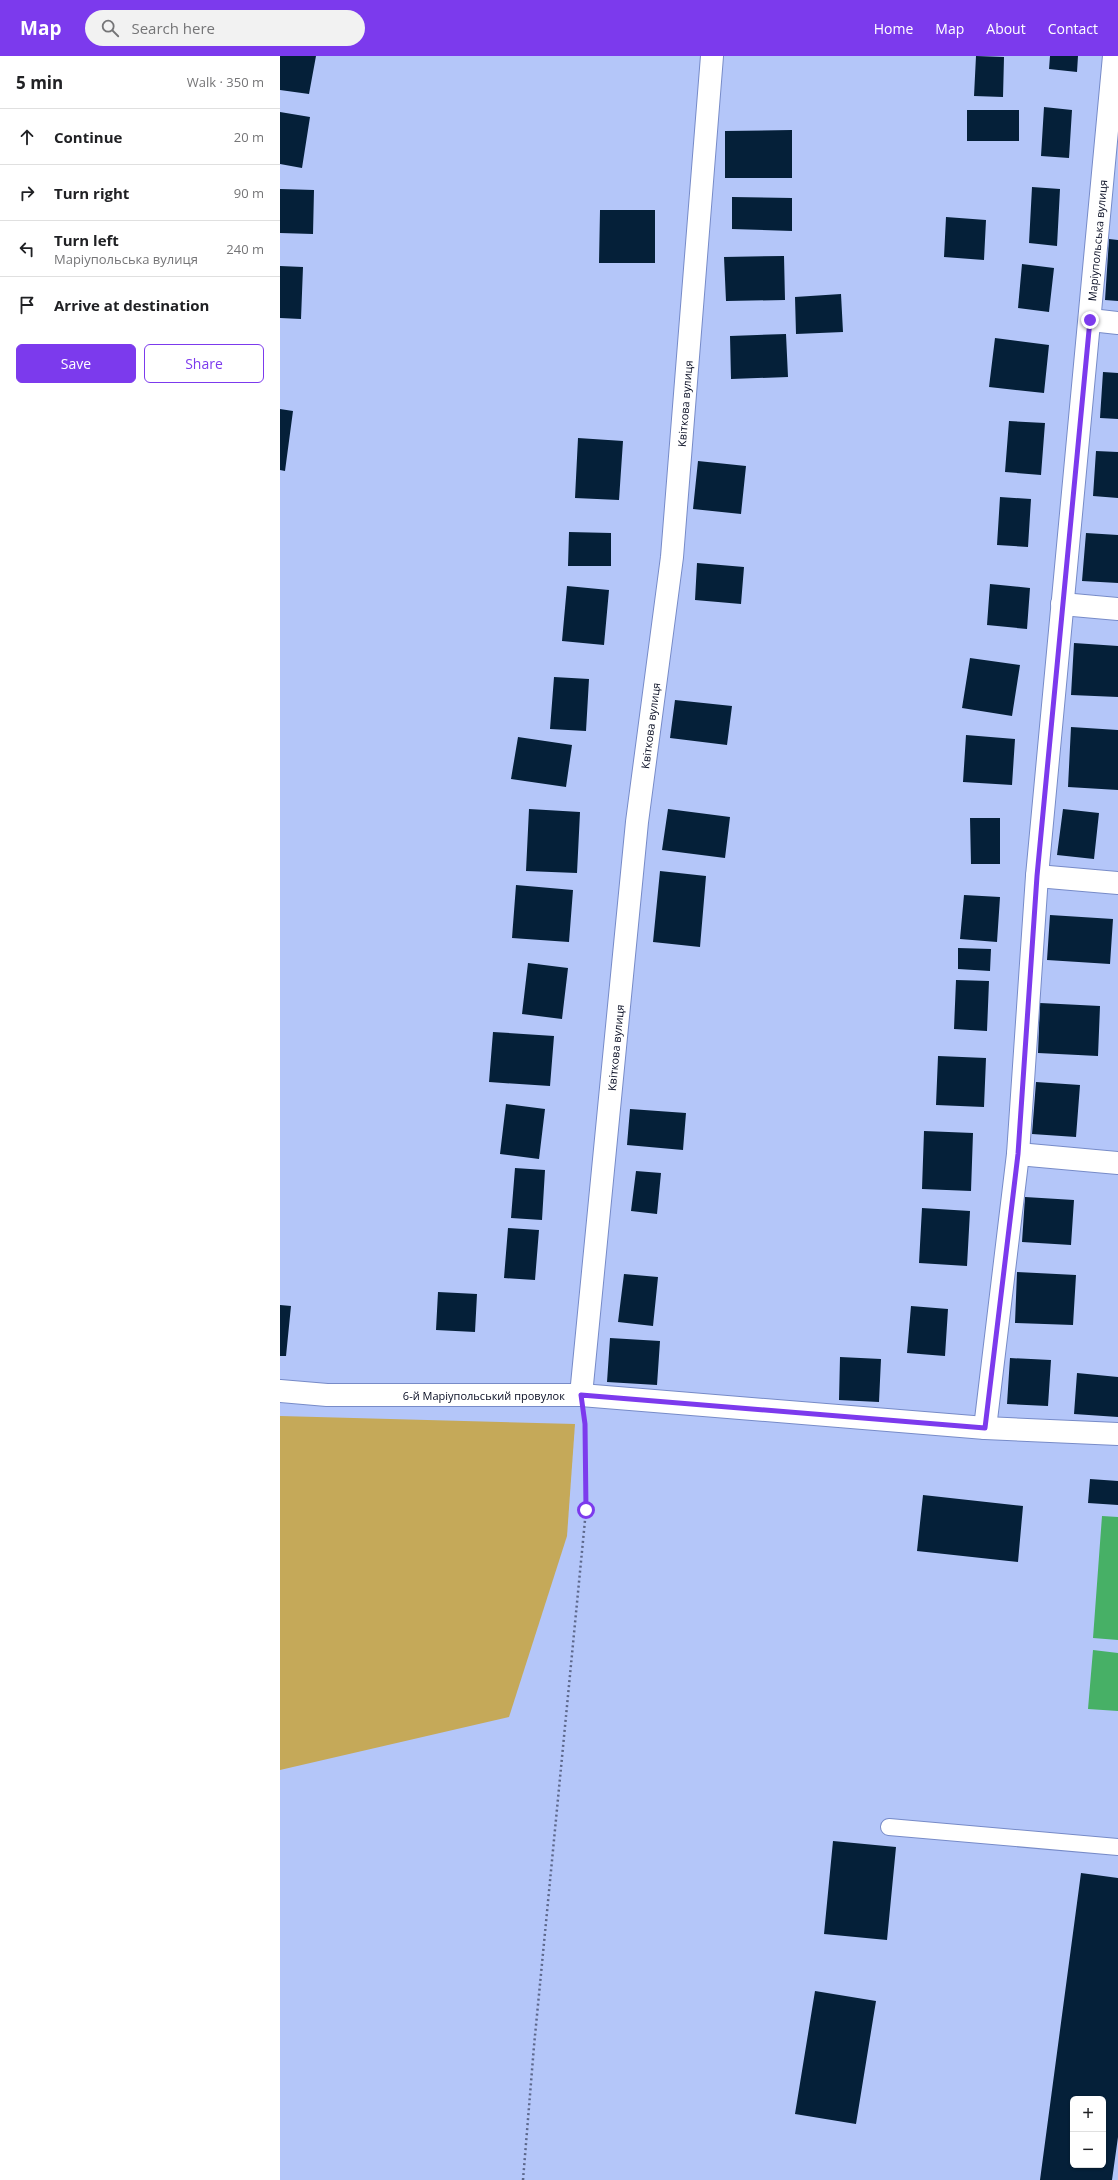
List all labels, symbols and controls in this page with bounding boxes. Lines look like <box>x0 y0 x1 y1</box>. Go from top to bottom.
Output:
search box <box>85 10 365 46</box>
text: Map <box>20 15 61 41</box>
icon: search <box>99 17 121 39</box>
text: Search here <box>131 18 215 38</box>
text: Home <box>874 19 913 38</box>
text: Map <box>935 19 964 38</box>
text: About <box>986 19 1026 38</box>
text: Contact <box>1048 19 1098 38</box>
text: 5 min <box>16 71 63 94</box>
text: Walk · 350 m <box>187 73 264 91</box>
icon: ahead <box>16 126 38 148</box>
text: Continue <box>54 127 122 147</box>
text: 20 m <box>234 128 264 146</box>
street label: Маріупольська вулиця <box>1084 179 1110 302</box>
icon: right <box>16 182 38 204</box>
text: Turn right <box>54 183 129 203</box>
text: 90 m <box>234 184 264 202</box>
text: Turn left <box>54 230 119 250</box>
icon: left <box>16 238 38 260</box>
text: 240 m <box>226 240 264 258</box>
text: Маріупольська вулиця <box>54 250 198 268</box>
icon: arrive <box>16 294 38 316</box>
text: Arrive at destination <box>54 295 209 315</box>
route end <box>1081 311 1099 329</box>
button: Save <box>16 344 136 383</box>
button: Share <box>144 344 264 383</box>
street label: Квіткова вулиця <box>673 360 695 447</box>
street label: Квіткова вулиця <box>637 682 663 770</box>
street label: Квіткова вулиця <box>603 1004 627 1092</box>
street label: 6-й Маріупольський провулок <box>403 1388 565 1403</box>
route start <box>577 1501 595 1519</box>
map controls <box>1070 2096 1106 2168</box>
button: + <box>1070 2096 1106 2132</box>
button: − <box>1070 2132 1106 2168</box>

